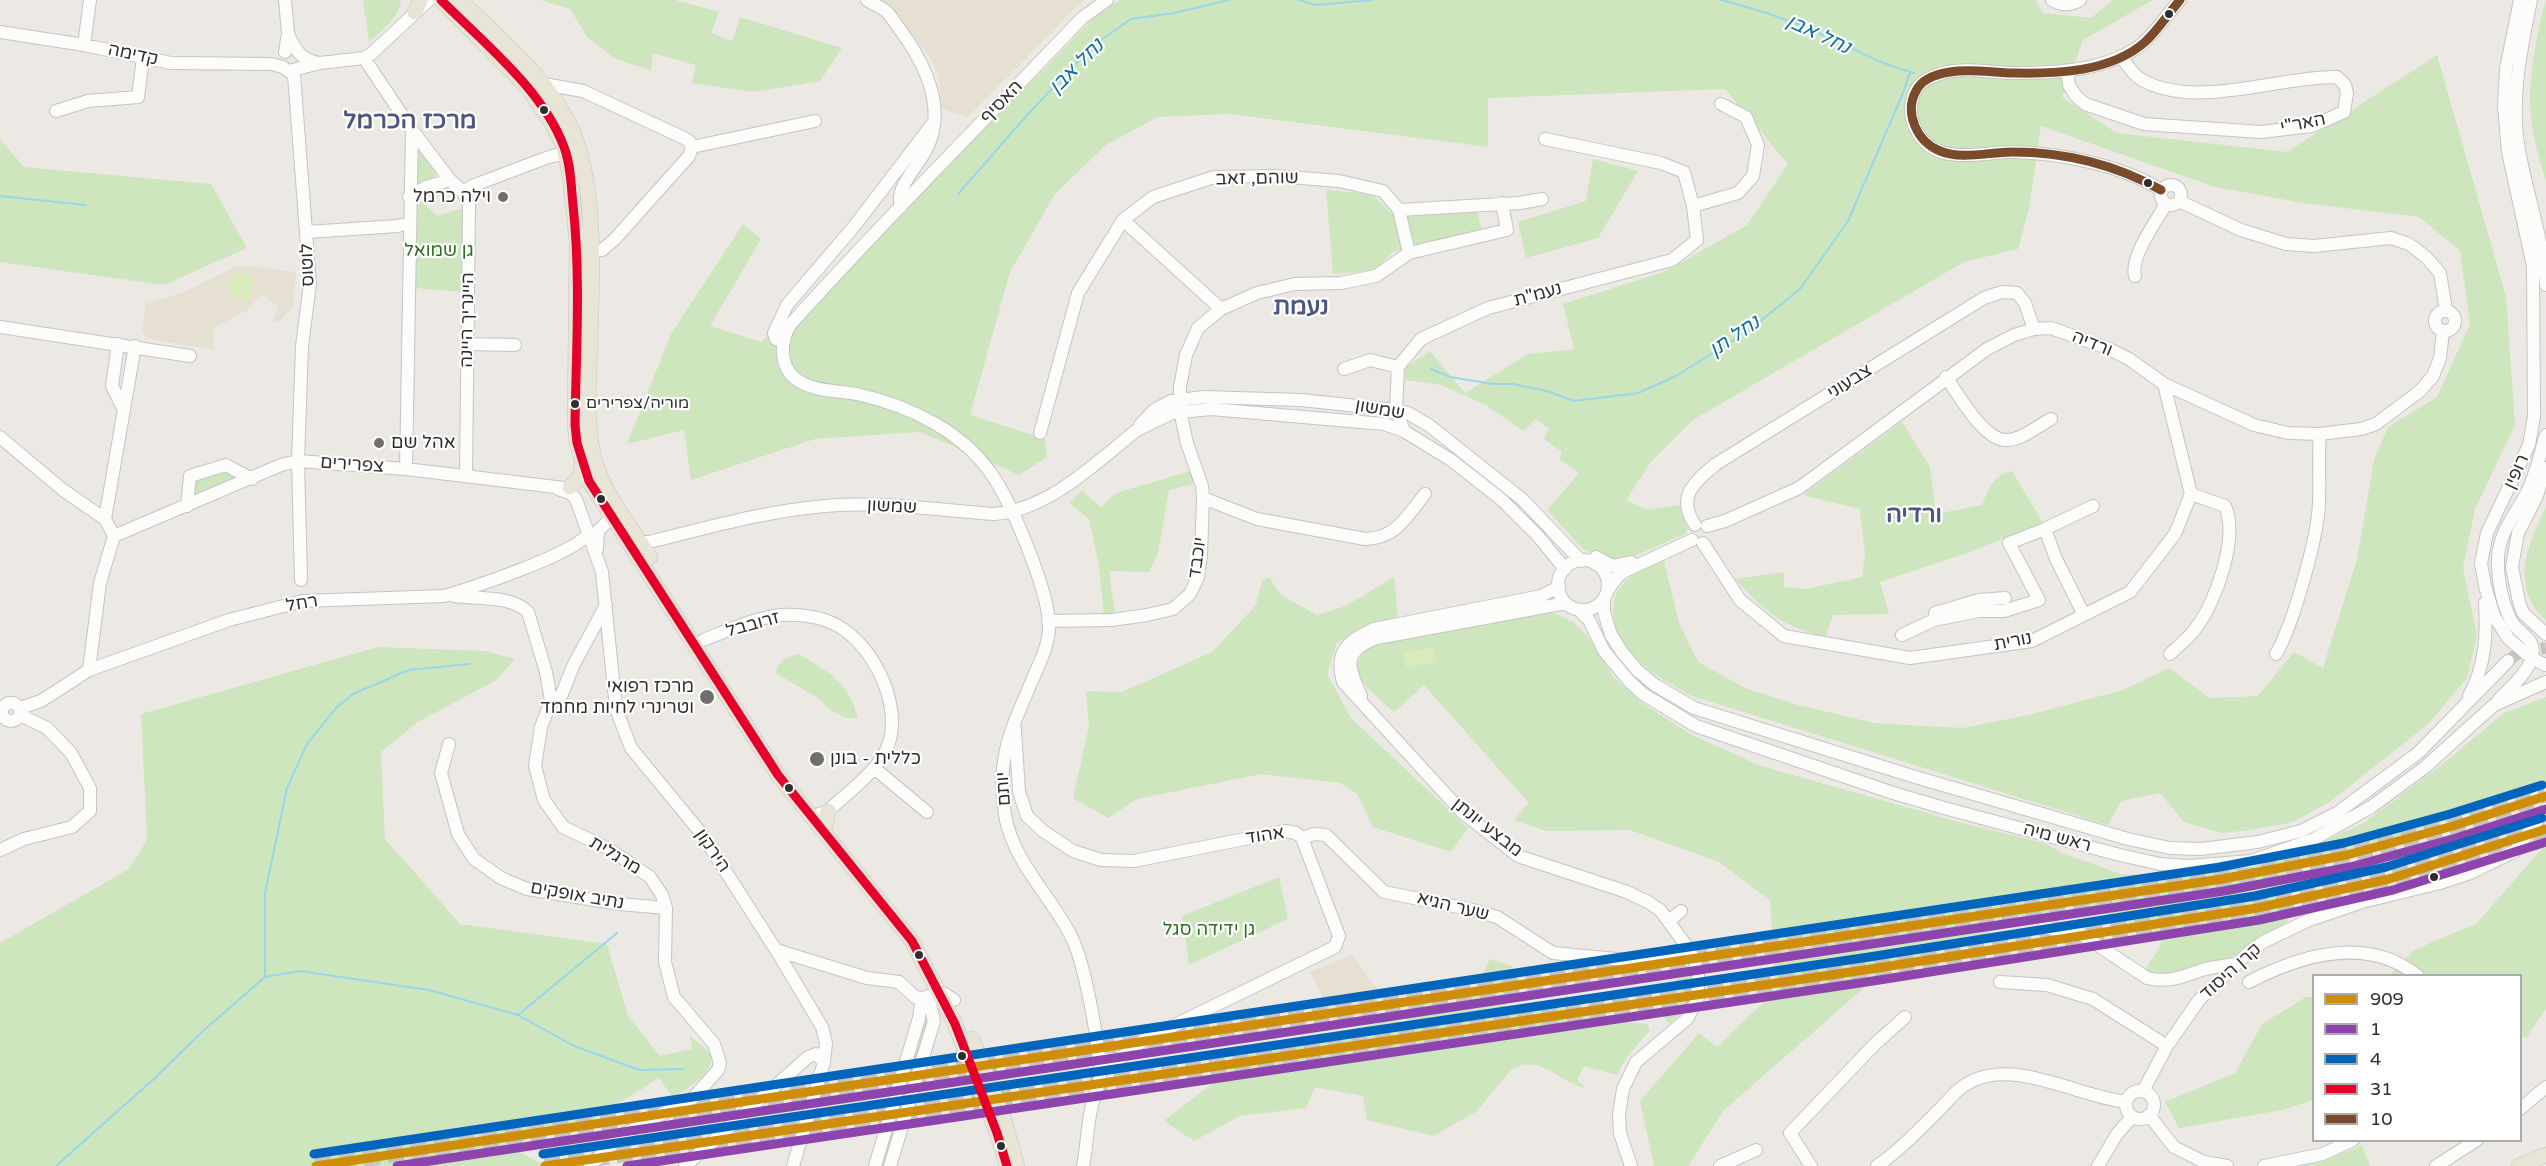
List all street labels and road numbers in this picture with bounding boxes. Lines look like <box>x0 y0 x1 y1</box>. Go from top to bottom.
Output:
street label: קדימה <box>106 39 160 71</box>
street label: האסיף <box>976 76 1028 128</box>
street label: האר"י <box>2278 109 2328 139</box>
street label: שוהם, זאב <box>1215 167 1299 191</box>
street label: לוטוס <box>296 243 320 287</box>
street label: היינריך היינה <box>456 272 480 368</box>
street label: נעמ"ת <box>1511 278 1565 312</box>
street label: ורדיה <box>2068 326 2116 362</box>
street label: צבעוני <box>1824 360 1876 404</box>
street label: שמשון <box>1353 395 1407 425</box>
street label: רופין <box>2500 451 2534 493</box>
street label: צפרירים <box>319 452 385 478</box>
street label: שמשון <box>866 495 918 519</box>
street label: יוכבד <box>1184 536 1212 580</box>
street label: רחל <box>284 591 320 617</box>
street label: זרובבל <box>724 607 782 643</box>
street label: נורית <box>1992 628 2034 656</box>
street label: יותם <box>992 771 1016 807</box>
street label: מבצע יונתן <box>1448 794 1526 862</box>
street label: ראש מיה <box>2021 819 2093 857</box>
street label: אהוד <box>1244 823 1286 849</box>
street label: הירקון <box>690 825 734 877</box>
street label: מרגלית <box>585 832 645 880</box>
street label: נתיב אופקים <box>528 877 626 915</box>
street label: שער הגיא <box>1415 888 1491 926</box>
street label: קרן היסוד <box>2196 939 2266 1005</box>

